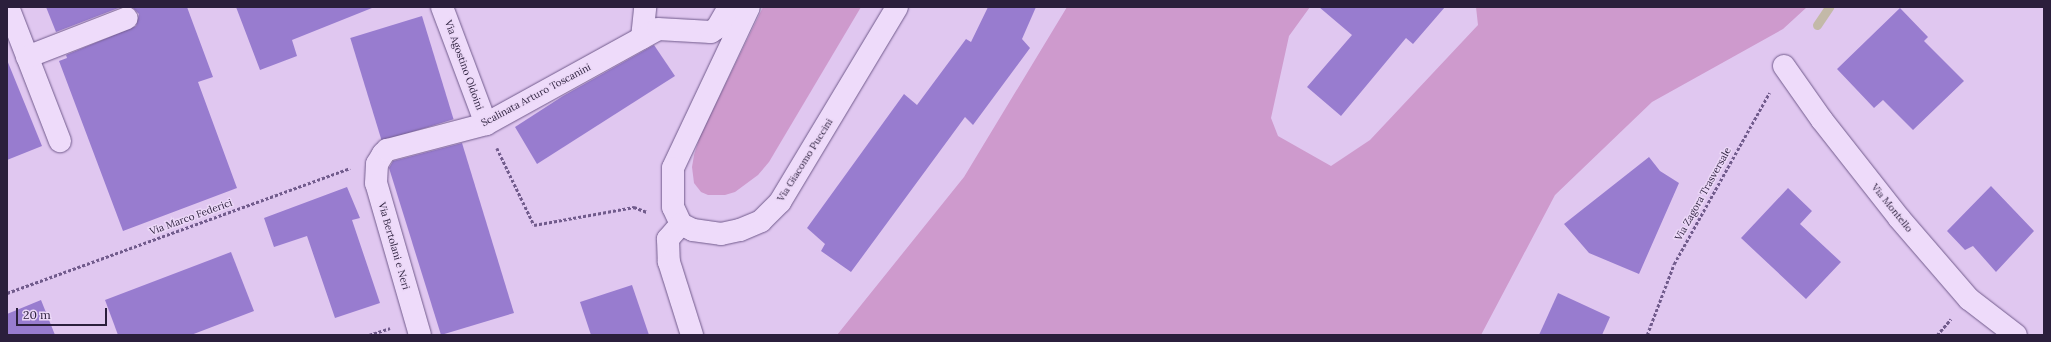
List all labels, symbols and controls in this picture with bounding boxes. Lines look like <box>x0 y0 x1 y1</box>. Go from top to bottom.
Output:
street label: Via Agostino Oldoini <box>442 18 486 112</box>
street label: Scalinata Arturo Toscanini <box>479 61 593 129</box>
street label: Via Giacomo Puccini <box>775 116 835 204</box>
street label: Via Zagora Trasversale <box>1672 145 1734 243</box>
street label: Via Montello <box>1869 181 1915 235</box>
street label: Via Marco Federici <box>148 197 234 237</box>
street label: Via Bertolani e Neri <box>376 201 412 291</box>
scale bar <box>18 300 109 326</box>
text: 20 m <box>23 307 51 322</box>

